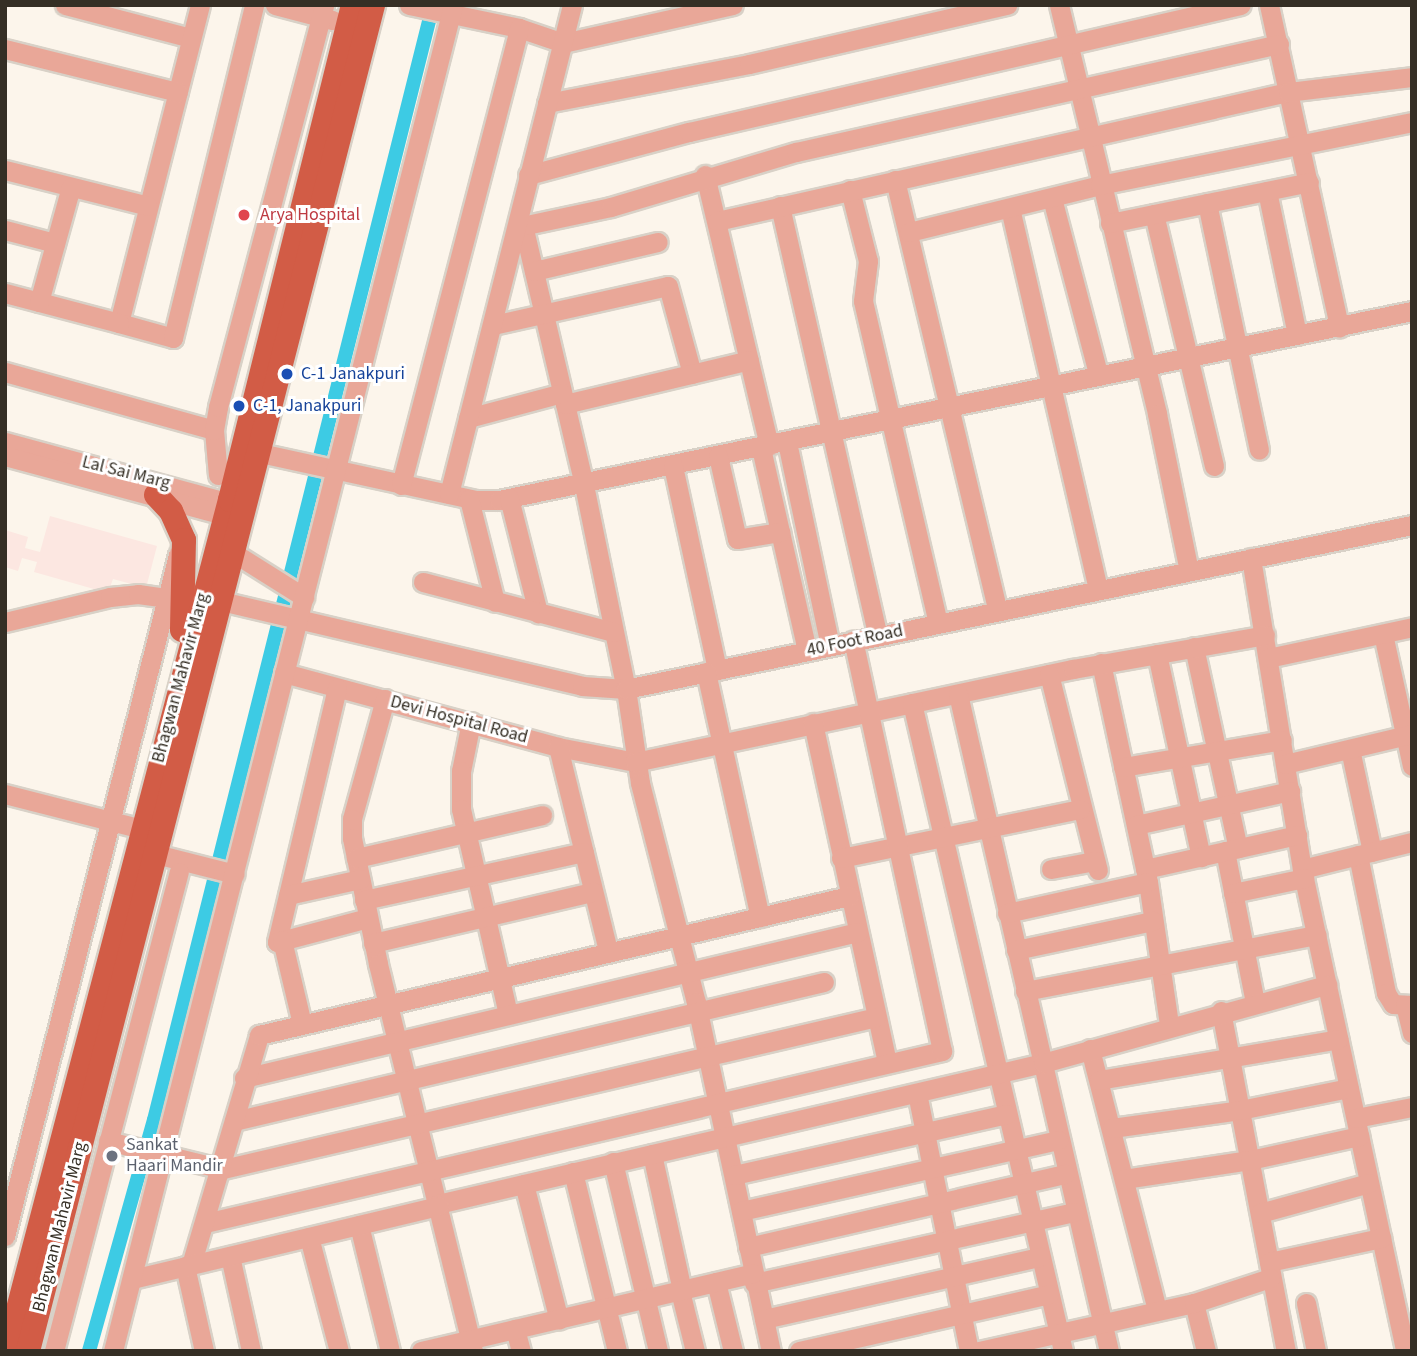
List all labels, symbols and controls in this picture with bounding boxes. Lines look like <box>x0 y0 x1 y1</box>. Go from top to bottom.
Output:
place label: Arya Hospital <box>260 204 360 226</box>
marker: Arya Hospital <box>234 205 254 225</box>
place label: C-1 Janakpuri <box>301 363 405 385</box>
marker: C-1 Janakpuri <box>279 366 295 382</box>
place label: C-1, Janakpuri <box>253 395 361 417</box>
marker: C-1, Janakpuri <box>231 398 247 414</box>
street label: Lal Sai Marg <box>80 452 172 494</box>
street label: Bhagwan Mahavir Marg <box>148 591 214 765</box>
street label: 40 Foot Road <box>805 620 905 662</box>
street label: Devi Hospital Road <box>388 691 530 749</box>
place label: Sankat Haari Mandir <box>126 1135 223 1178</box>
street label: Bhagwan Mahavir Marg <box>28 1140 92 1314</box>
marker: Sankat Haari Mandir <box>104 1148 120 1164</box>

